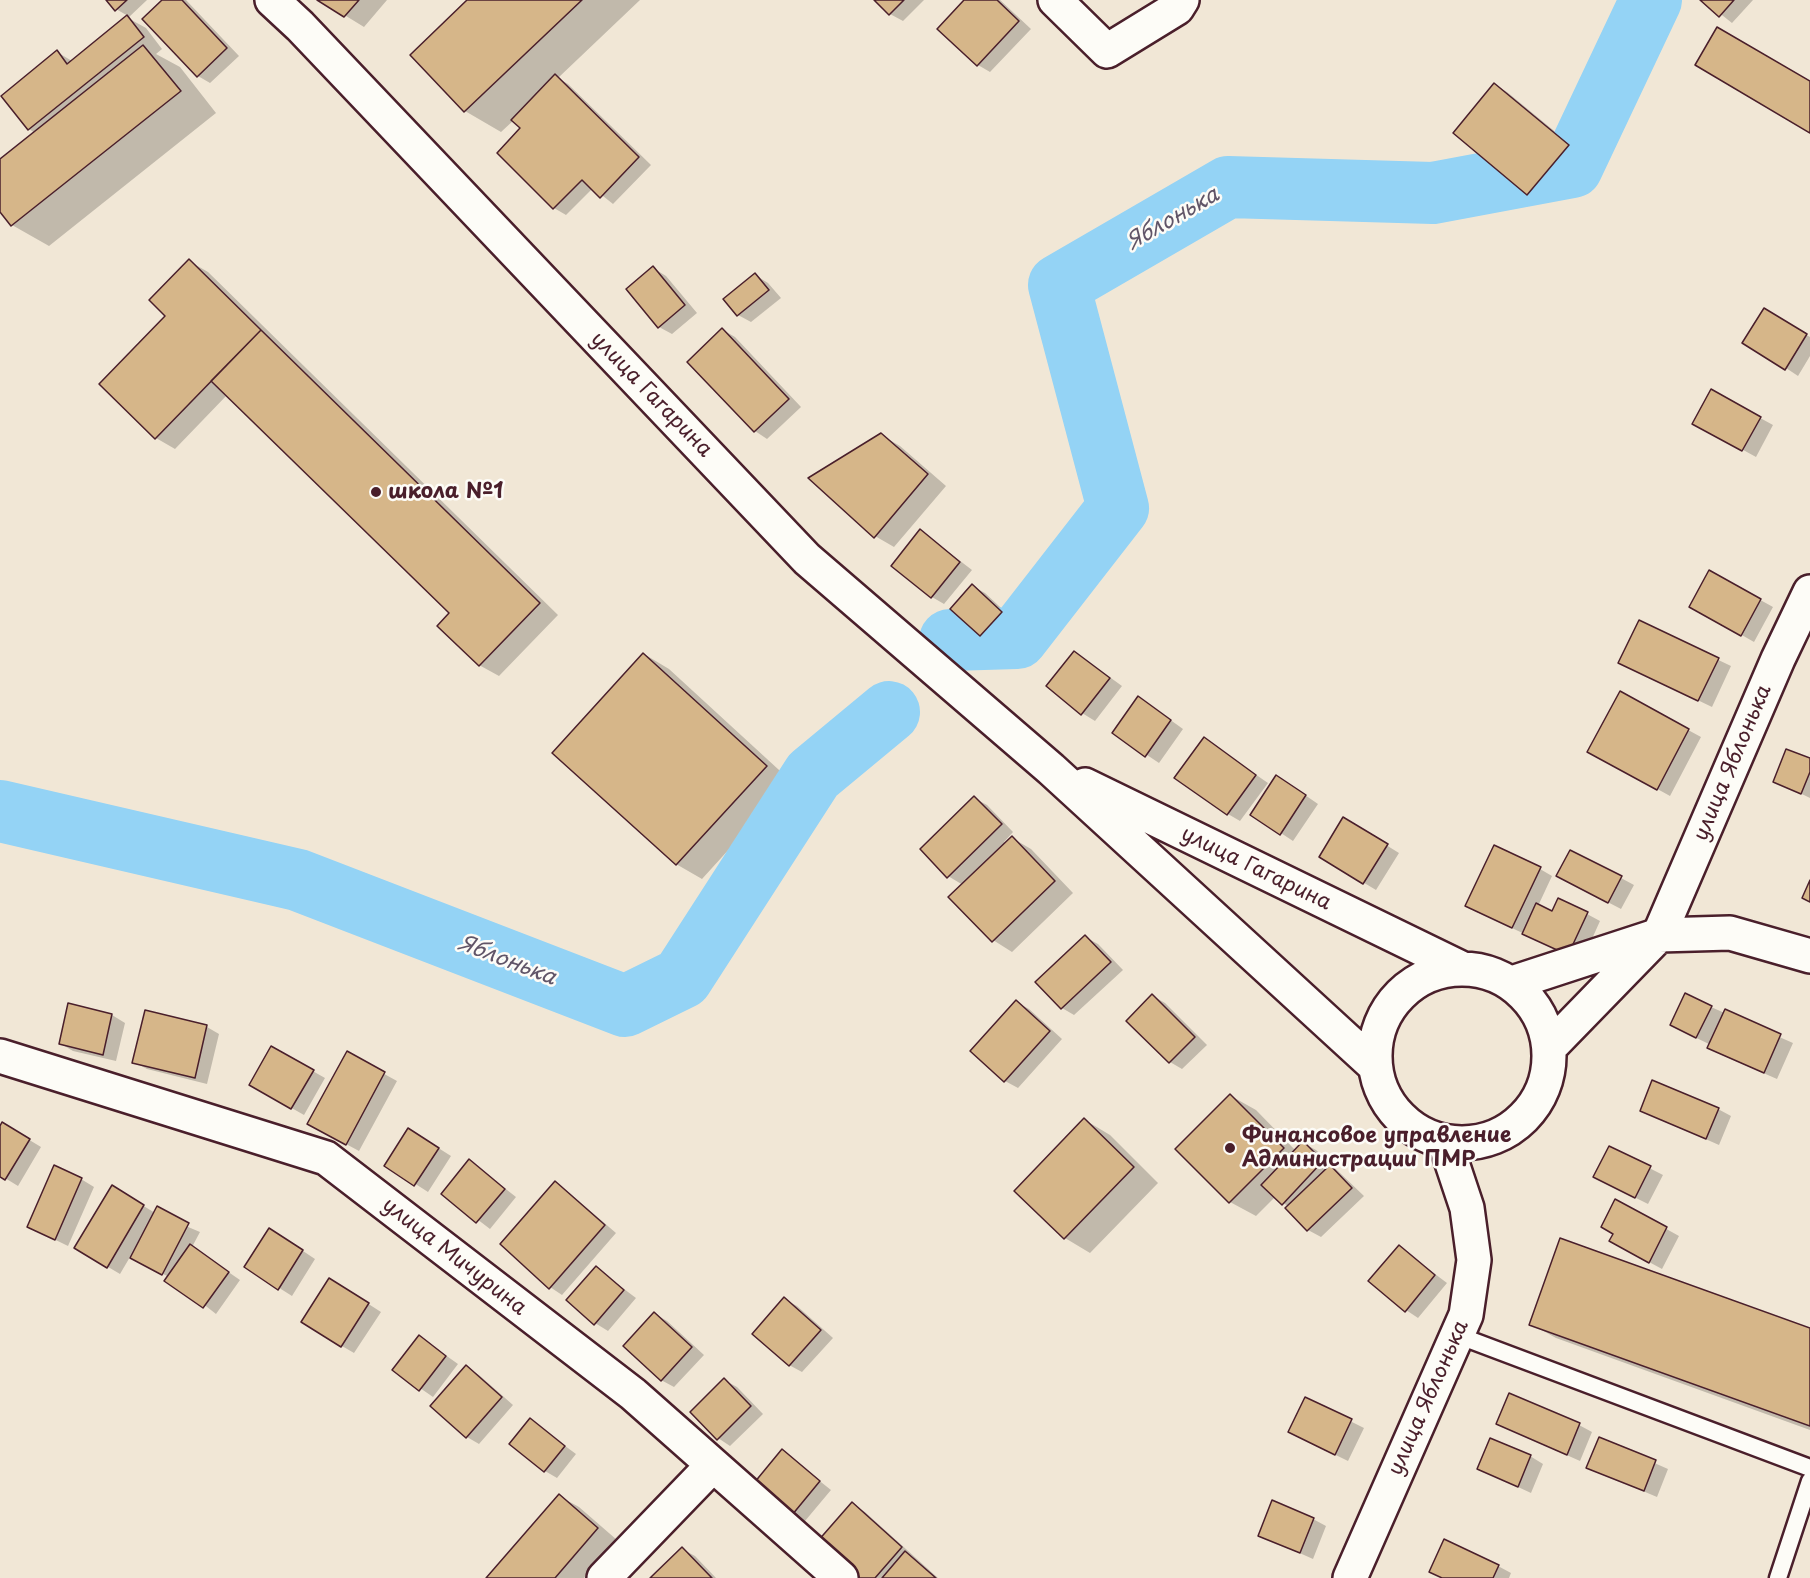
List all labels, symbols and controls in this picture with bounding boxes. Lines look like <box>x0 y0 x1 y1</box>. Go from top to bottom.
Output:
water label: Яблонька <box>1122 182 1224 256</box>
street label: улица Гагарина <box>585 327 717 463</box>
place label: школа №1 <box>388 479 503 505</box>
marker: школа №1 <box>369 485 383 499</box>
street label: улица Яблонька <box>1689 681 1777 845</box>
street label: улица Гагарина <box>1177 822 1335 916</box>
water label: Яблонька <box>455 930 559 992</box>
place label: Финансовое управление Администрации ПМР <box>1242 1123 1511 1173</box>
marker: Финансовое управление Администрации ПМР <box>1223 1141 1237 1155</box>
street label: улица Мичурина <box>377 1193 531 1321</box>
street label: улица Яблонька <box>1383 1316 1475 1480</box>

